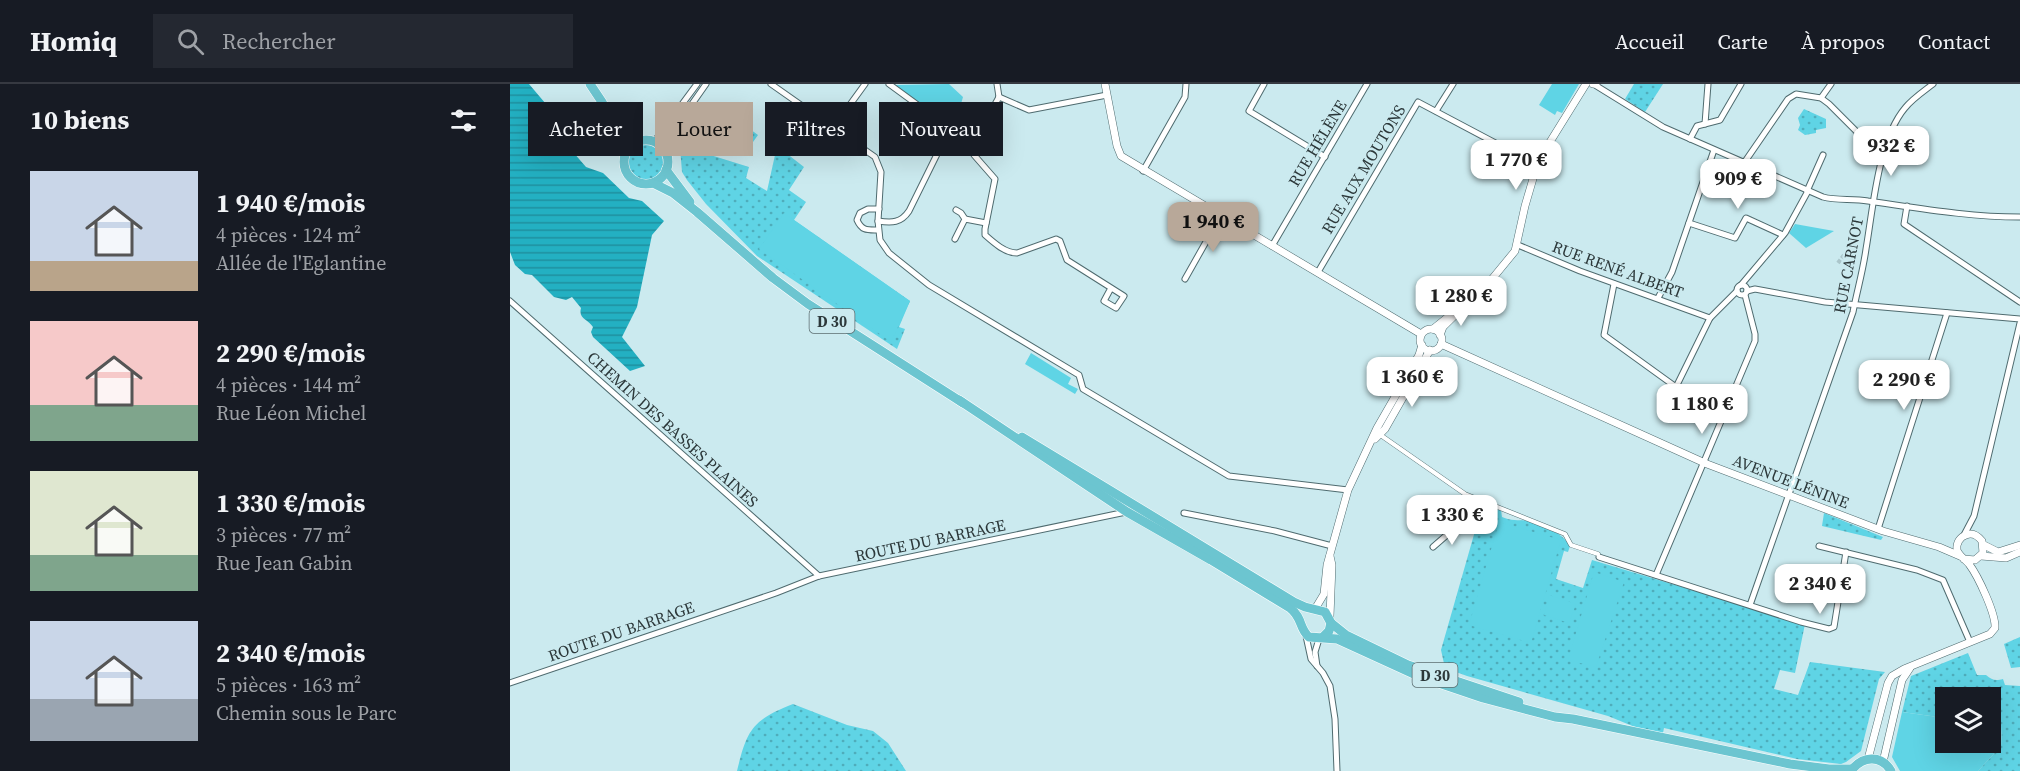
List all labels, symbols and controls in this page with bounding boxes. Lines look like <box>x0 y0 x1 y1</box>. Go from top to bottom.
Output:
search box <box>153 14 573 68</box>
text: Homiq <box>30 22 117 60</box>
icon: search <box>174 25 207 58</box>
text: Rechercher <box>222 26 336 56</box>
text: Accueil <box>1615 27 1684 56</box>
text: Carte <box>1717 27 1768 56</box>
text: À propos <box>1801 27 1885 56</box>
text: Contact <box>1918 27 1990 56</box>
street label: RUE HÉLÈNE <box>1283 95 1352 190</box>
street label: RUE AUX MOUTONS <box>1316 101 1410 237</box>
text: 10 biens <box>30 102 129 138</box>
chip: Acheter <box>528 102 643 156</box>
chip: Louer <box>655 102 753 156</box>
chip: Filtres <box>765 102 867 156</box>
chip: Nouveau <box>879 102 1003 156</box>
icon: filters <box>447 104 480 137</box>
pin: 932 € <box>1849 126 1933 177</box>
text: 932 € <box>1867 131 1915 159</box>
pin: 1 770 € <box>1461 140 1571 191</box>
text: 1 770 € <box>1485 145 1547 173</box>
pin: 909 € <box>1696 159 1780 210</box>
text: 909 € <box>1714 164 1762 192</box>
text: 1 940 €/mois <box>216 185 365 221</box>
icon: home <box>78 195 150 267</box>
pin: 1 940 € <box>1158 202 1268 253</box>
text: 1 940 € <box>1182 207 1244 235</box>
street label: RUE CARNOT <box>1828 215 1868 315</box>
text: 4 pièces · 124 m² <box>216 221 361 249</box>
street label: RUE RENÉ ALBERT <box>1549 235 1687 303</box>
text: Allée de l'Eglantine <box>216 249 386 277</box>
pin: 1 280 € <box>1406 276 1516 327</box>
text: 1 280 € <box>1430 281 1492 309</box>
road number: D 30 <box>810 309 854 333</box>
text: 2 290 €/mois <box>216 335 365 371</box>
icon: home <box>78 345 150 417</box>
street label: CHEMIN DES BASSES PLAINES <box>583 346 763 512</box>
pin: 1 360 € <box>1357 357 1467 408</box>
pin: 2 290 € <box>1849 360 1959 411</box>
text: 1 360 € <box>1381 362 1443 390</box>
text: 2 290 € <box>1873 365 1935 393</box>
text: 4 pièces · 144 m² <box>216 371 361 399</box>
pin: 1 180 € <box>1647 384 1757 435</box>
text: 1 180 € <box>1671 389 1733 417</box>
text: Rue Léon Michel <box>216 399 367 427</box>
street label: AVENUE LÉNINE <box>1730 449 1853 513</box>
text: 1 330 €/mois <box>216 485 365 521</box>
icon: home <box>78 495 150 567</box>
pin: 1 330 € <box>1397 495 1507 546</box>
text: 1 330 € <box>1421 500 1483 528</box>
street label: ROUTE DU BARRAGE <box>853 513 1008 567</box>
text: 3 pièces · 77 m² <box>216 521 351 549</box>
text: Rue Jean Gabin <box>216 549 353 577</box>
pin: 2 340 € <box>1765 564 1875 615</box>
text: 2 340 € <box>1789 569 1851 597</box>
street label: ROUTE DU BARRAGE <box>545 596 697 666</box>
text: 2 340 €/mois <box>216 635 365 671</box>
icon: home <box>78 645 150 717</box>
road number: D 30 <box>1412 663 1458 687</box>
text: 5 pièces · 163 m² <box>216 671 361 699</box>
map controls <box>1935 687 2001 753</box>
button: layers <box>1935 687 2001 753</box>
text: Chemin sous le Parc <box>216 699 397 727</box>

